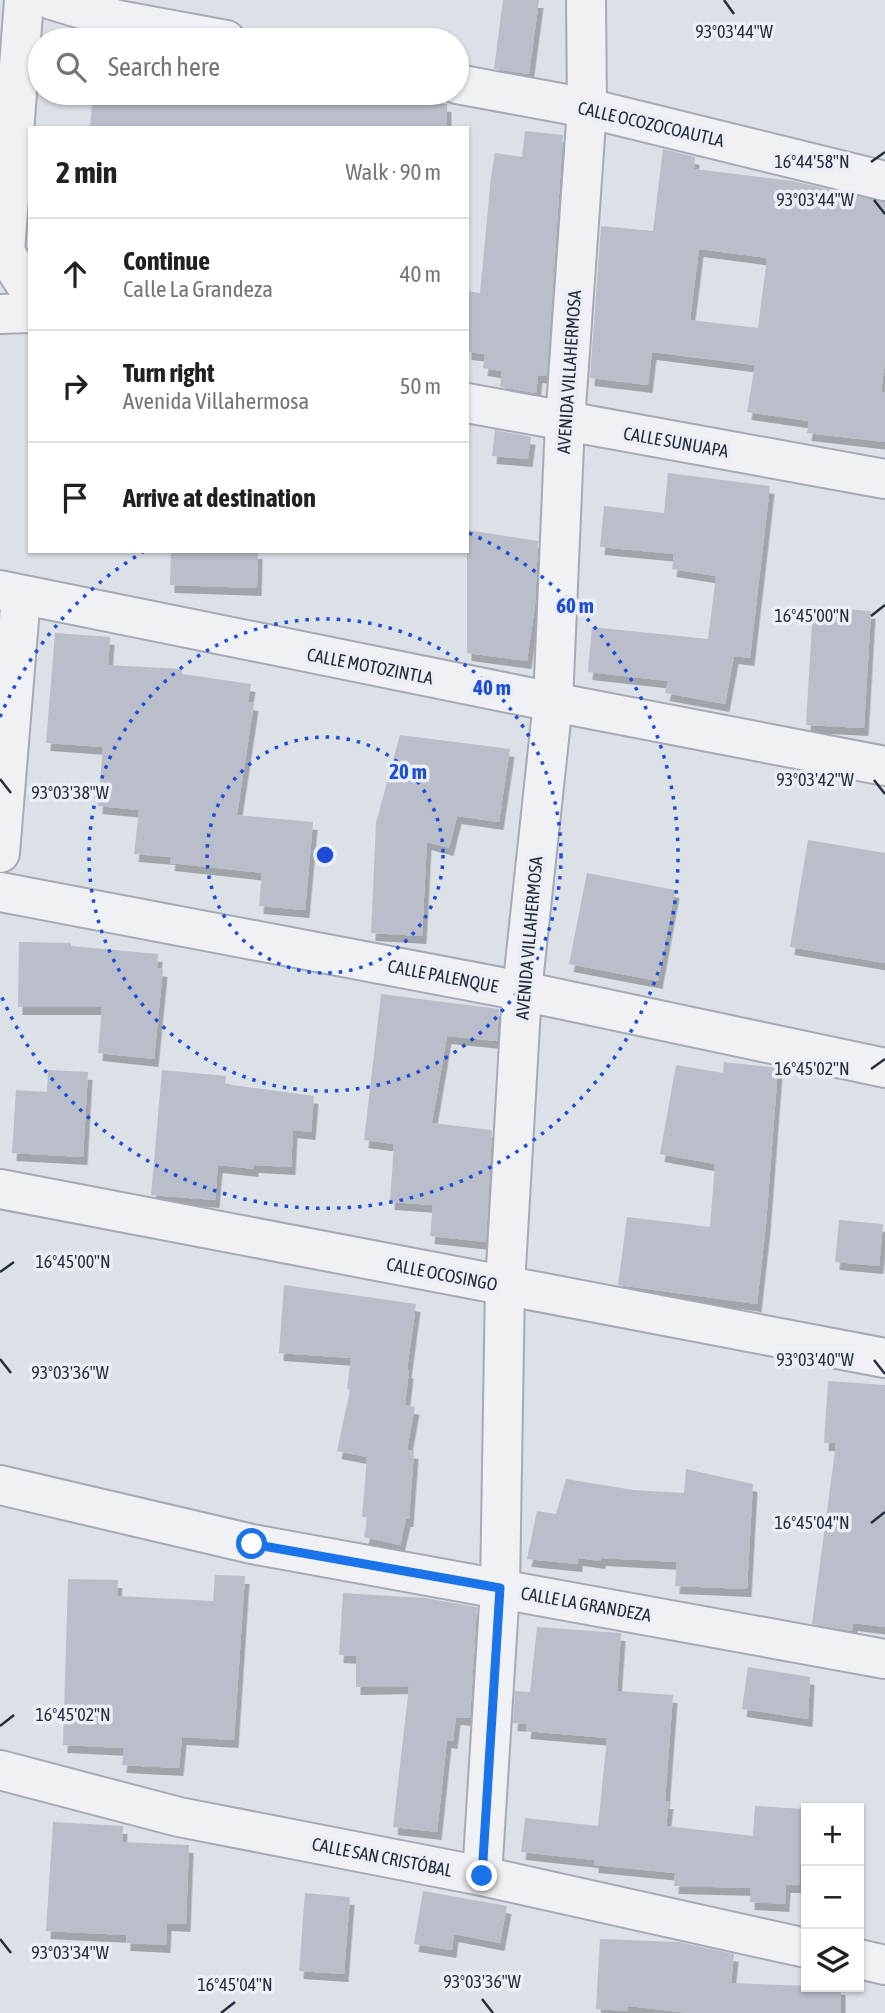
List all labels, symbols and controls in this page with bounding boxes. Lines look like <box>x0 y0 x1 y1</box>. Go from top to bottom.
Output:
text: 93°03'44"W <box>695 21 773 42</box>
search box <box>28 28 469 105</box>
icon: search <box>52 48 90 86</box>
text: Search here <box>108 52 220 82</box>
street label: CALLE OCOZOCOAUTLA <box>576 97 726 151</box>
text: 16°44'58"N <box>774 151 850 172</box>
text: 2 min <box>56 155 117 189</box>
text: Walk · 90 m <box>346 159 441 185</box>
text: 93°03'44"W <box>776 189 854 210</box>
text: Continue <box>123 246 210 276</box>
icon: ahead <box>56 255 94 293</box>
text: 40 m <box>400 261 441 287</box>
text: Calle La Grandeza <box>123 276 273 302</box>
street label: AVENIDA VILLAHERMOSA <box>553 289 585 454</box>
text: Turn right <box>123 358 214 388</box>
icon: right <box>56 367 94 405</box>
text: 50 m <box>400 373 441 399</box>
text: Avenida Villahermosa <box>123 388 309 414</box>
street label: CALLE SUNUAPA <box>622 422 730 462</box>
icon: arrive <box>56 479 94 517</box>
text: Arrive at destination <box>123 483 316 513</box>
text: 60 m <box>556 593 594 617</box>
text: 16°45'00"N <box>774 605 850 626</box>
street label: CALLE MOTOZINTLA <box>305 643 435 689</box>
text: 40 m <box>472 675 511 699</box>
text: 20 m <box>389 759 427 783</box>
text: 93°03'42"W <box>776 769 854 790</box>
text: 93°03'38"W <box>31 782 109 803</box>
centre of rings <box>313 843 337 867</box>
street label: AVENIDA VILLAHERMOSA <box>511 855 547 1020</box>
street label: CALLE PALENQUE <box>386 955 500 997</box>
text: 16°45'02"N <box>774 1058 850 1079</box>
text: 16°45'00"N <box>35 1251 111 1272</box>
street label: CALLE OCOSINGO <box>385 1253 499 1295</box>
text: 93°03'40"W <box>776 1349 854 1370</box>
text: 93°03'36"W <box>31 1362 109 1383</box>
text: 16°45'04"N <box>774 1512 850 1533</box>
route start <box>236 1528 267 1559</box>
street label: CALLE LA GRANDEZA <box>519 1582 653 1626</box>
text: 16°45'02"N <box>35 1704 111 1725</box>
map controls <box>801 1803 864 1992</box>
button: + <box>801 1803 864 1866</box>
street label: CALLE SAN CRISTÓBAL <box>310 1833 454 1881</box>
route end <box>466 1860 497 1891</box>
button: − <box>801 1866 864 1929</box>
button: layers <box>801 1929 864 1992</box>
text: 93°03'34"W <box>31 1942 109 1963</box>
text: 93°03'36"W <box>443 1971 521 1992</box>
text: 16°45'04"N <box>197 1974 273 1995</box>

